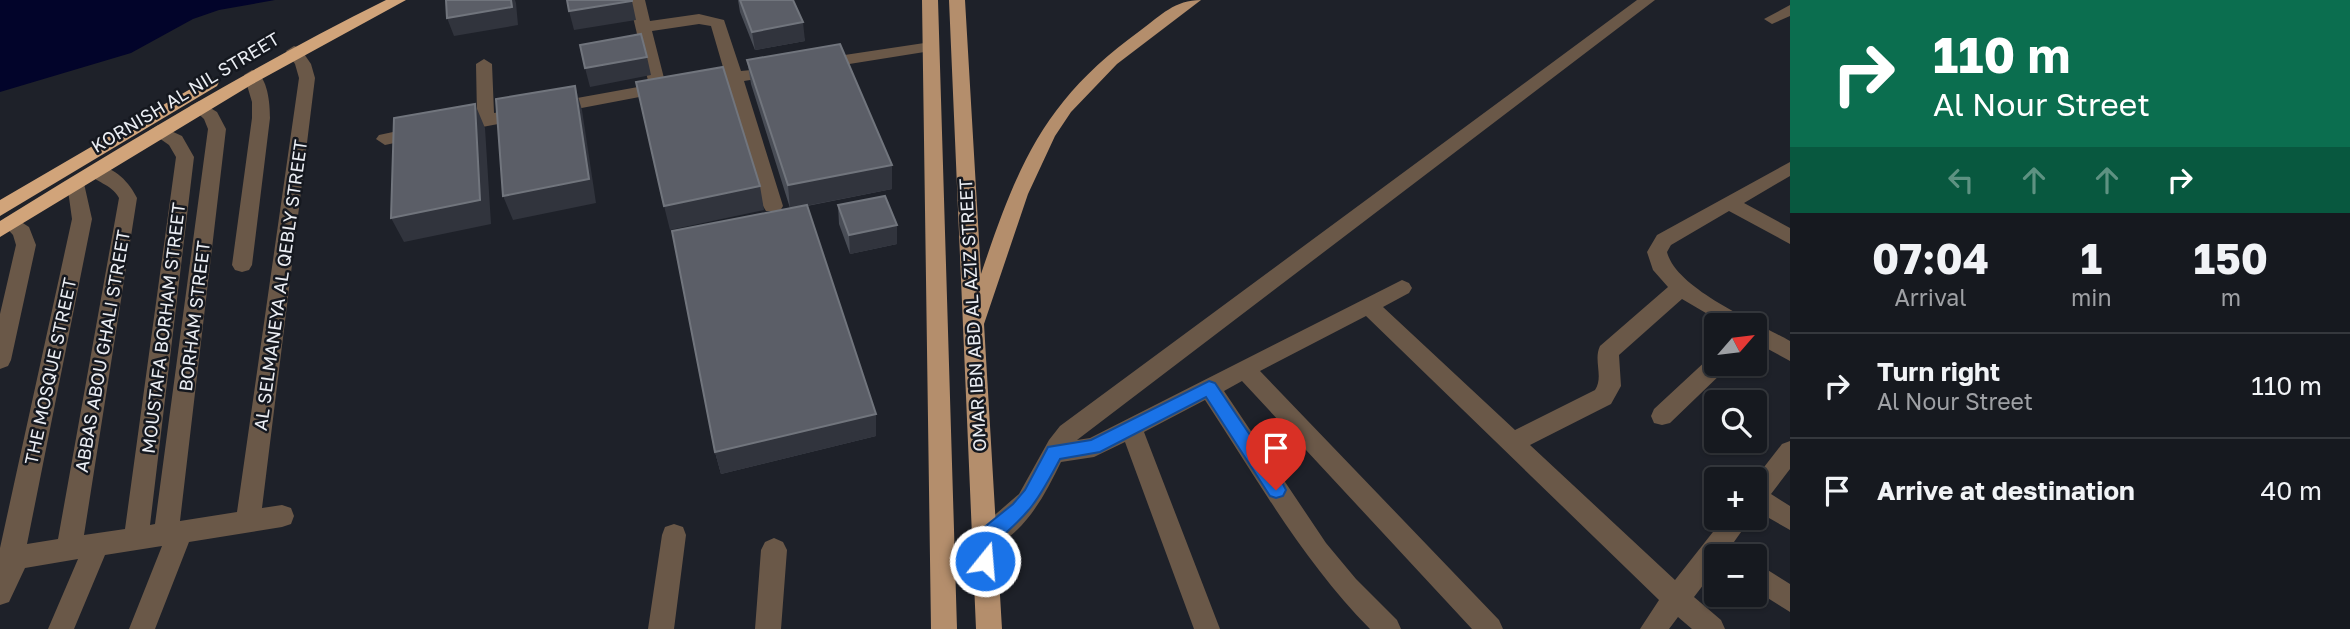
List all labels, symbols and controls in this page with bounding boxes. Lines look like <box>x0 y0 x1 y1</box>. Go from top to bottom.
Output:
text: 110 m <box>1933 25 2070 84</box>
street label: KORNISH AL NIL STREET <box>87 27 283 157</box>
icon: right <box>1818 28 1909 119</box>
text: Al Nour Street <box>1933 85 2150 123</box>
street label: AL SELMANEYA AL QEBLY STREET <box>249 138 311 432</box>
icon: left <box>1942 161 1980 199</box>
icon: ahead <box>2015 161 2053 199</box>
icon: ahead <box>2088 161 2126 199</box>
icon: right <box>2161 161 2199 199</box>
street label: OMAR IBN ABD AL AZIZ STREET <box>954 178 990 452</box>
street label: MOUSTAFA BORHAM STREET <box>137 201 189 455</box>
street label: ABBAS ABOU GHALI STREET <box>70 228 134 474</box>
text: 07:04 <box>1872 233 1989 283</box>
text: 1 <box>2080 233 2102 283</box>
text: 150 <box>2194 233 2268 283</box>
street label: BORHAM STREET <box>174 240 214 392</box>
street label: THE MOSQUE STREET <box>19 275 81 467</box>
text: Arrival <box>1894 283 1967 311</box>
text: min <box>2071 283 2112 311</box>
text: m <box>2221 283 2241 311</box>
north arrow <box>1704 313 1768 376</box>
map controls <box>1704 313 1767 607</box>
text: Turn right <box>1877 356 2000 387</box>
icon: right <box>1818 367 1856 405</box>
text: 110 m <box>2251 370 2322 401</box>
text: Al Nour Street <box>1877 387 2033 415</box>
button: search <box>1704 390 1767 453</box>
pin <box>1246 418 1306 490</box>
icon: arrive <box>1257 429 1295 467</box>
button: + <box>1704 467 1767 530</box>
icon: arrive <box>1818 472 1856 510</box>
text: Arrive at destination <box>1877 475 2135 506</box>
text: 40 m <box>2261 475 2322 506</box>
position arrow <box>948 524 1022 598</box>
button: − <box>1704 544 1767 607</box>

